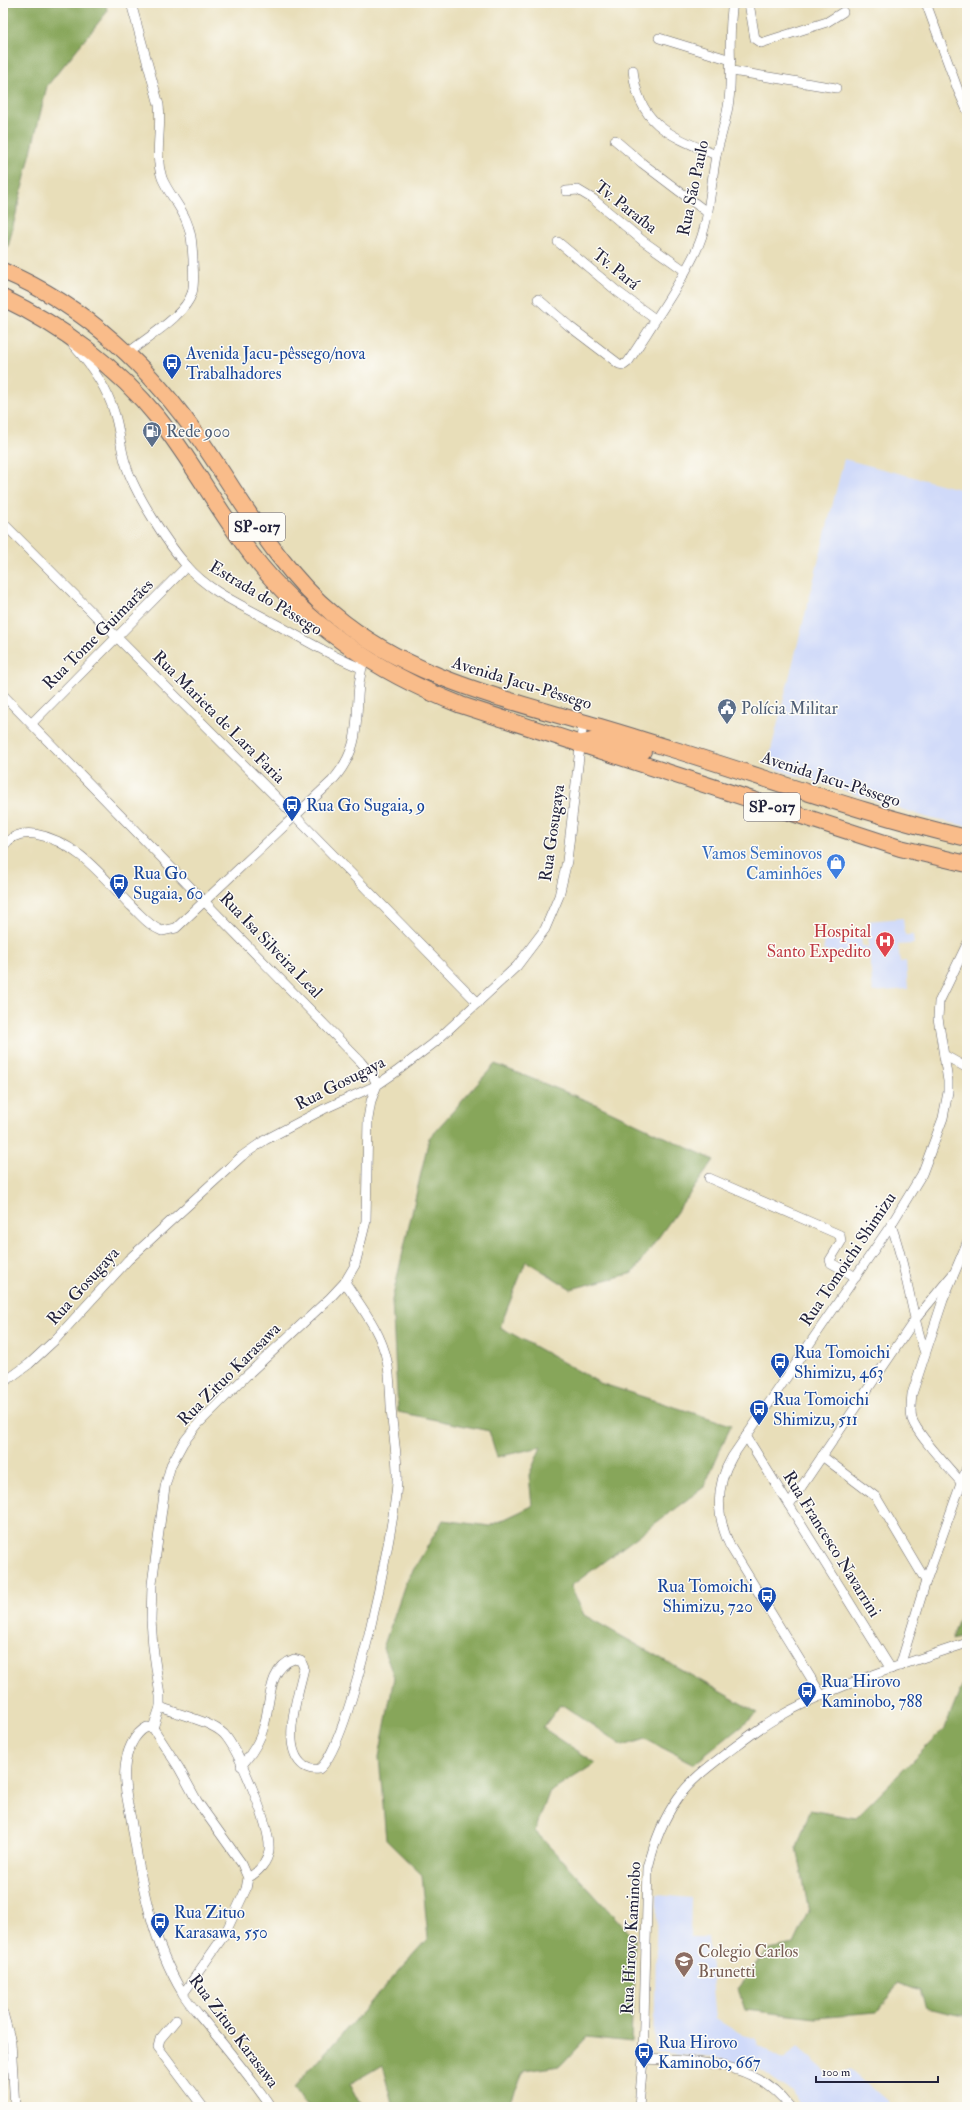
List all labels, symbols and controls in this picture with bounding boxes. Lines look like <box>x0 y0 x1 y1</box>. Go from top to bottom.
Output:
street label: Rua São Paulo <box>673 138 713 238</box>
street label: Tv. Paraíba <box>590 176 662 239</box>
street label: Tv. Pará <box>588 244 644 295</box>
place label: Avenida Jacu-pêssego/nova Trabalhadores <box>185 343 367 384</box>
bus stop icon: Avenida Jacu-pêssego/nova Trabalhadores <box>161 352 183 380</box>
fuel station icon: Rede 900 <box>141 420 163 448</box>
place label: Rede 900 <box>166 421 230 442</box>
road number: SP-017 <box>229 513 285 541</box>
street label: Estrada do Pêssego <box>206 556 326 640</box>
street label: Rua Tome Guimarães <box>38 574 158 694</box>
street label: Rua Marieta de Lara Faria <box>148 646 290 788</box>
street label: Avenida Jacu-Pêssego <box>448 651 594 715</box>
public building icon: Polícia Militar <box>716 697 738 725</box>
place label: Polícia Militar <box>741 698 839 719</box>
street label: Avenida Jacu-Pêssego <box>758 746 903 812</box>
street label: Rua Gosugaya <box>535 782 570 883</box>
road number: SP-017 <box>744 793 800 821</box>
bus stop icon: Rua Go Sugaia, 9 <box>281 794 303 822</box>
place label: Rua Go Sugaia, 9 <box>306 795 425 816</box>
place label: Vamos Seminovos Caminhões <box>701 843 822 884</box>
shop icon: Vamos Seminovos Caminhões <box>825 852 847 880</box>
place label: Rua Go Sugaia, 60 <box>133 863 203 904</box>
bus stop icon: Rua Go Sugaia, 60 <box>108 872 130 900</box>
street label: Rua Isa Silveira Leal <box>215 888 327 1003</box>
place label: Hospital Santo Expedito <box>767 921 872 963</box>
hospital icon: Hospital Santo Expedito <box>874 930 896 958</box>
street label: Rua Gosugaya <box>292 1051 390 1116</box>
street label: Rua Tomoichi Shimizu <box>795 1188 901 1330</box>
street label: Rua Gosugaya <box>42 1242 125 1330</box>
street label: Rua Zituo Karasawa <box>173 1317 286 1430</box>
place label: Rua Tomoichi Shimizu, 463 <box>794 1342 890 1383</box>
bus stop icon: Rua Tomoichi Shimizu, 463 <box>769 1351 791 1379</box>
place label: Rua Tomoichi Shimizu, 511 <box>773 1389 869 1430</box>
bus stop icon: Rua Tomoichi Shimizu, 511 <box>748 1398 770 1426</box>
street label: Rua Francesco Navarrini <box>779 1467 886 1621</box>
place label: Rua Tomoichi Shimizu, 720 <box>657 1576 753 1617</box>
bus stop icon: Rua Tomoichi Shimizu, 720 <box>756 1585 778 1613</box>
place label: Rua Hirovo Kaminobo, 788 <box>821 1671 922 1712</box>
bus stop icon: Rua Hirovo Kaminobo, 788 <box>796 1680 818 1708</box>
street label: Rua Hirovo Kaminobo <box>617 1861 645 2015</box>
place label: Rua Zituo Karasawa, 550 <box>174 1902 268 1943</box>
bus stop icon: Rua Zituo Karasawa, 550 <box>149 1911 171 1939</box>
place label: Colegio Carlos Brunetti <box>698 1941 799 1982</box>
school or university icon: Colegio Carlos Brunetti <box>673 1950 695 1978</box>
street label: Rua Zituo Karasawa <box>184 1970 284 2093</box>
place label: Rua Hirovo Kaminobo, 667 <box>658 2032 761 2073</box>
bus stop icon: Rua Hirovo Kaminobo, 667 <box>633 2041 655 2069</box>
scale bar <box>816 2058 938 2084</box>
text: 100 m <box>822 2065 851 2080</box>

